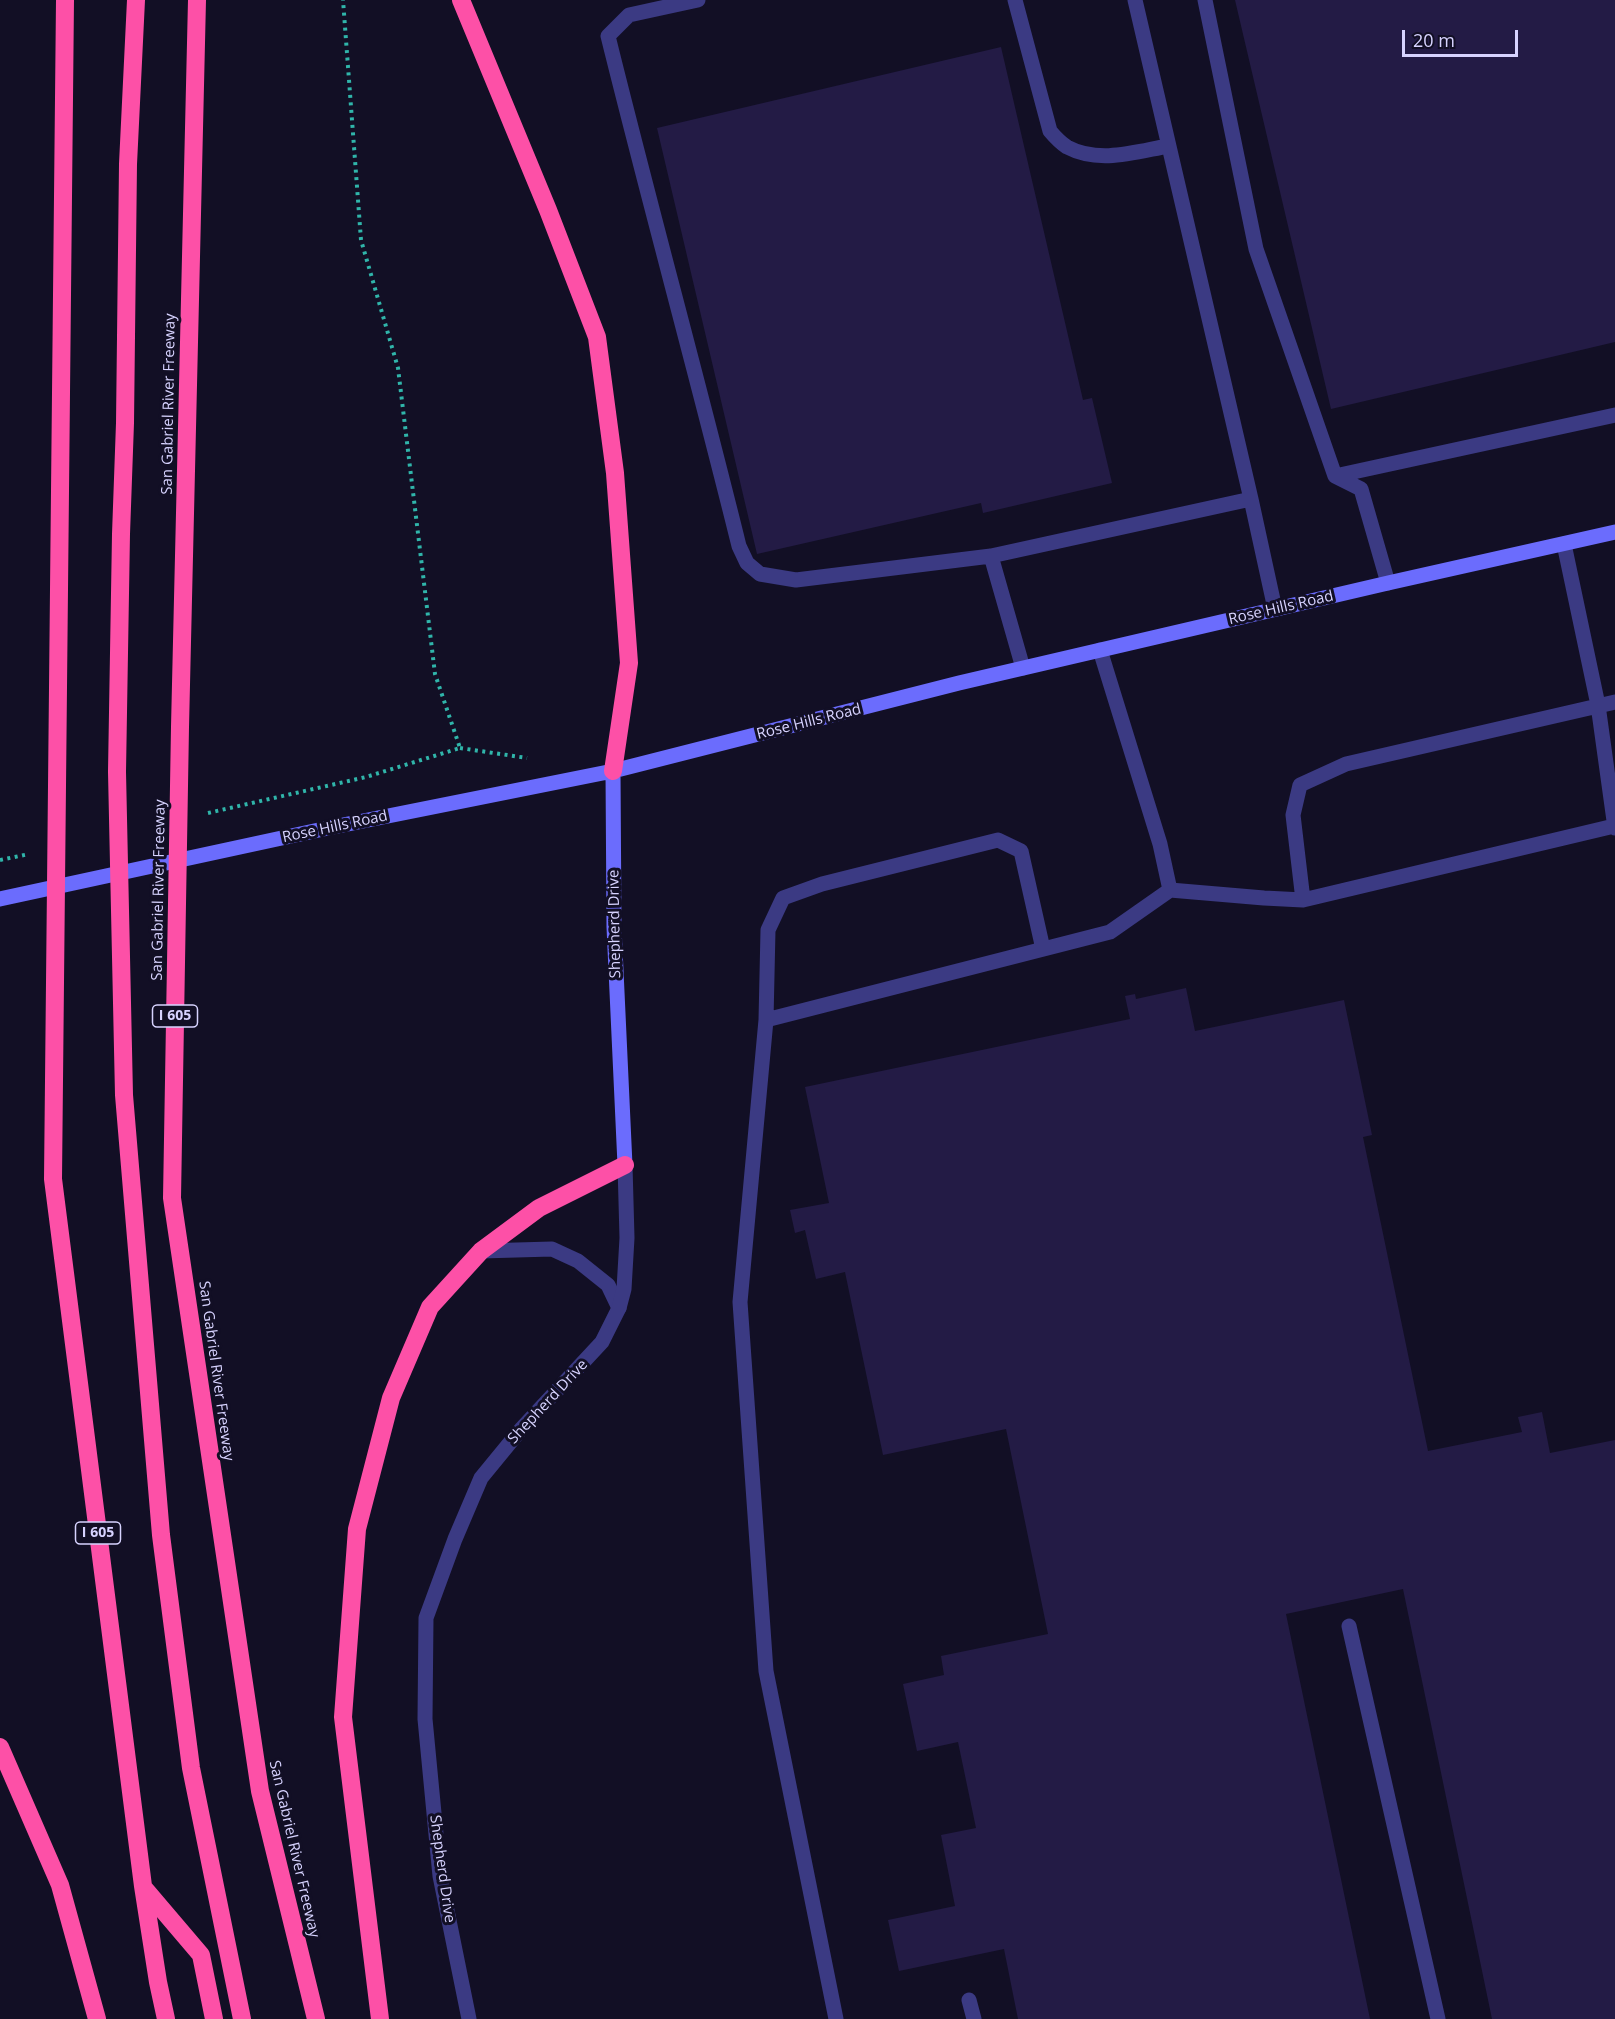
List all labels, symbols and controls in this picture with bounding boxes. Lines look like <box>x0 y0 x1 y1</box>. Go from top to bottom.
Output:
scale bar <box>1405 18 1520 56</box>
text: 20 m <box>1413 28 1455 52</box>
street label: San Gabriel River Freeway <box>158 313 180 495</box>
street label: Rose Hills Road <box>1227 587 1335 629</box>
street label: Rose Hills Road <box>755 700 863 744</box>
street label: San Gabriel River Freeway <box>148 799 170 981</box>
street label: Rose Hills Road <box>281 807 389 847</box>
street label: Shepherd Drive <box>605 870 625 978</box>
road number: I 605 <box>152 1005 198 1027</box>
street label: San Gabriel River Freeway <box>194 1280 238 1462</box>
street label: Shepherd Drive <box>504 1356 592 1448</box>
road number: I 605 <box>76 1522 120 1544</box>
street label: San Gabriel River Freeway <box>265 1759 323 1939</box>
street label: Shepherd Drive <box>426 1814 458 1924</box>

